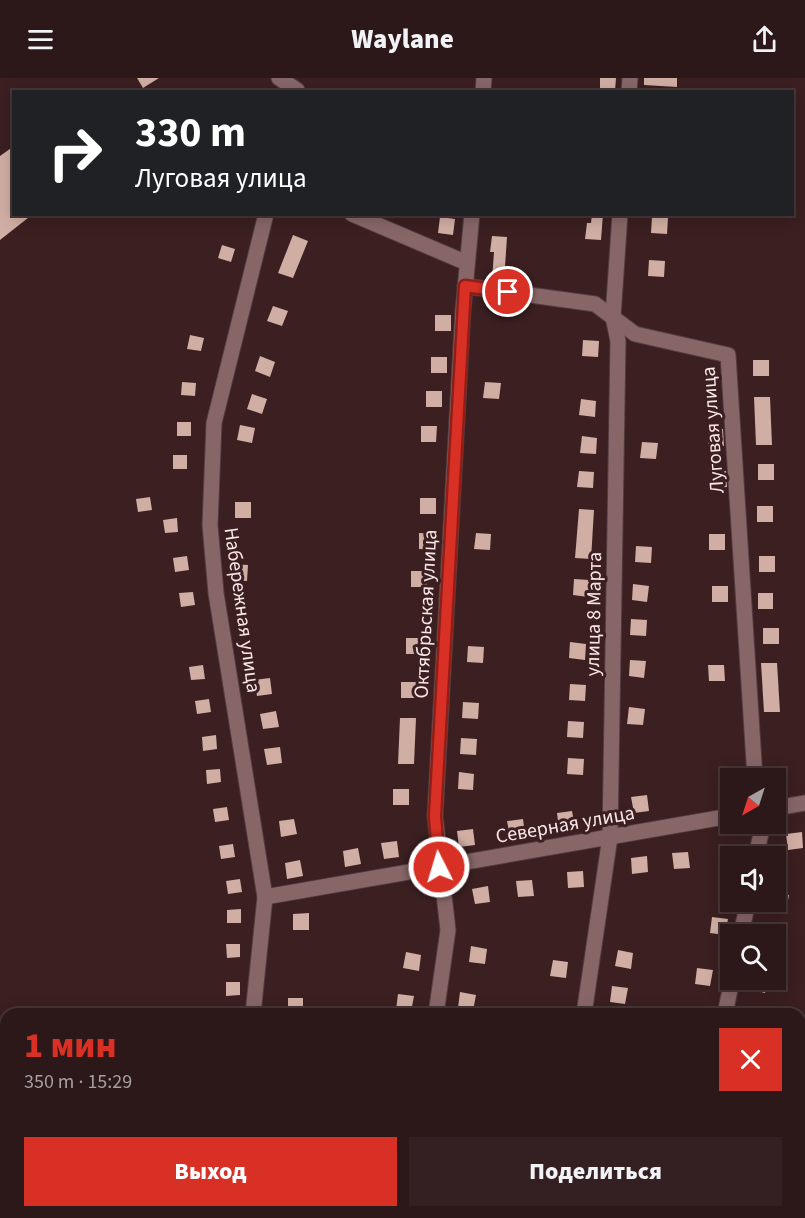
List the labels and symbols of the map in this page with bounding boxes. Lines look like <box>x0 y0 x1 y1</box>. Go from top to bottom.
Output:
pin <box>482 266 533 317</box>
street label: Луговая улица <box>695 366 731 494</box>
street label: Набережная улица <box>217 526 267 695</box>
street label: Октябрьская улица <box>408 529 444 699</box>
street label: улица 8 Марта <box>579 551 609 677</box>
north arrow <box>720 768 786 834</box>
street label: Северная улица <box>494 799 637 851</box>
position arrow <box>407 835 471 899</box>

